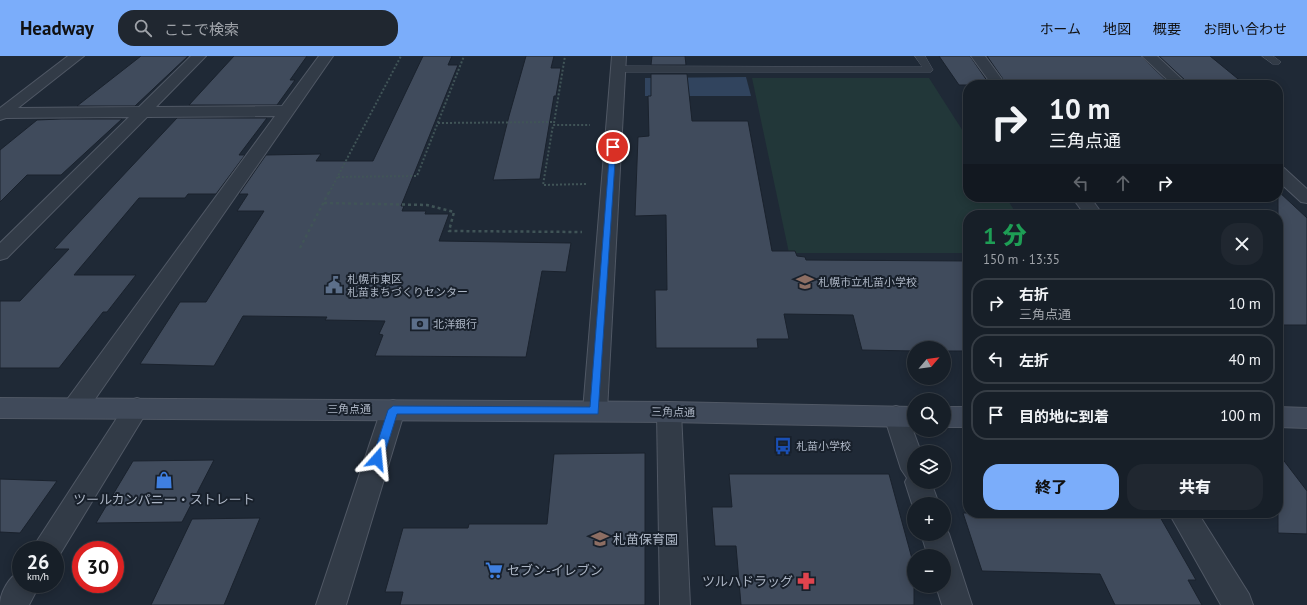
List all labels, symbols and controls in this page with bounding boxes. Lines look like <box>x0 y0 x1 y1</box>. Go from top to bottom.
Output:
search box <box>118 10 398 46</box>
text: Headway <box>20 16 94 40</box>
icon: search <box>132 17 154 39</box>
text: ここで検索 <box>164 20 239 39</box>
text: ホーム <box>1039 20 1081 38</box>
text: 地図 <box>1103 20 1131 38</box>
text: 概要 <box>1153 20 1181 38</box>
text: お問い合わせ <box>1203 20 1287 38</box>
text: 10 m <box>1049 90 1110 127</box>
icon: right <box>983 96 1035 148</box>
text: 三角点通 <box>1049 129 1121 152</box>
pin <box>596 130 630 164</box>
icon: arrive <box>602 136 624 158</box>
icon: left <box>1070 172 1092 194</box>
icon: ahead <box>1112 172 1134 194</box>
icon: right <box>1154 172 1176 194</box>
text: 1 分 <box>983 220 1027 251</box>
button: close <box>1221 223 1263 265</box>
text: 150 m · 13:35 <box>983 251 1060 268</box>
place label: 札幌市東区 札苗まちづくりセンター <box>347 272 468 299</box>
school or university icon: 札幌市立札苗小学校 <box>795 272 815 292</box>
public building icon: 札幌市東区 札苗まちづくりセンター <box>324 275 344 295</box>
place label: 札幌市立札苗小学校 <box>818 275 917 289</box>
text: 右折 <box>1019 285 1049 304</box>
icon: right <box>985 292 1007 314</box>
text: 10 m <box>1228 294 1261 313</box>
text: 三角点通 <box>1019 306 1071 323</box>
bank icon: 北洋銀行 <box>410 314 430 334</box>
place label: 北洋銀行 <box>433 317 477 331</box>
north arrow <box>907 341 951 385</box>
map controls <box>907 341 951 593</box>
icon: left <box>985 348 1007 370</box>
text: 40 m <box>1228 350 1261 369</box>
text: 左折 <box>1019 351 1049 370</box>
button: search <box>907 393 951 437</box>
street label: 三角点通 <box>327 402 371 416</box>
icon: arrive <box>985 404 1007 426</box>
street label: 三角点通 <box>651 405 695 419</box>
text: 100 m <box>1220 406 1261 425</box>
text: 目的地に到着 <box>1019 407 1109 426</box>
bus stop icon: 札苗小学校 <box>773 436 793 456</box>
position arrow <box>356 438 398 480</box>
place label: 札苗小学校 <box>796 439 851 453</box>
button: layers <box>907 445 951 489</box>
button: 終了 <box>983 464 1119 510</box>
button: 共有 <box>1127 464 1263 510</box>
shop icon: ツールカンパニー・ストレート <box>154 470 174 490</box>
place label: ツールカンパニー・ストレート <box>73 491 255 508</box>
button: + <box>907 497 951 541</box>
school or university icon: 札苗保育園 <box>590 529 610 549</box>
place label: 札苗保育園 <box>613 531 678 548</box>
speed limit sign: 30 <box>72 541 124 593</box>
text: 26 <box>27 549 49 575</box>
button: − <box>907 549 951 593</box>
supermarket icon: セブン-イレブン <box>484 560 504 580</box>
place label: セブン-イレブン <box>507 562 603 579</box>
text: km/h <box>27 570 49 583</box>
pharmacy icon: ツルハドラッグ <box>796 571 816 591</box>
place label: ツルハドラッグ <box>702 573 793 590</box>

